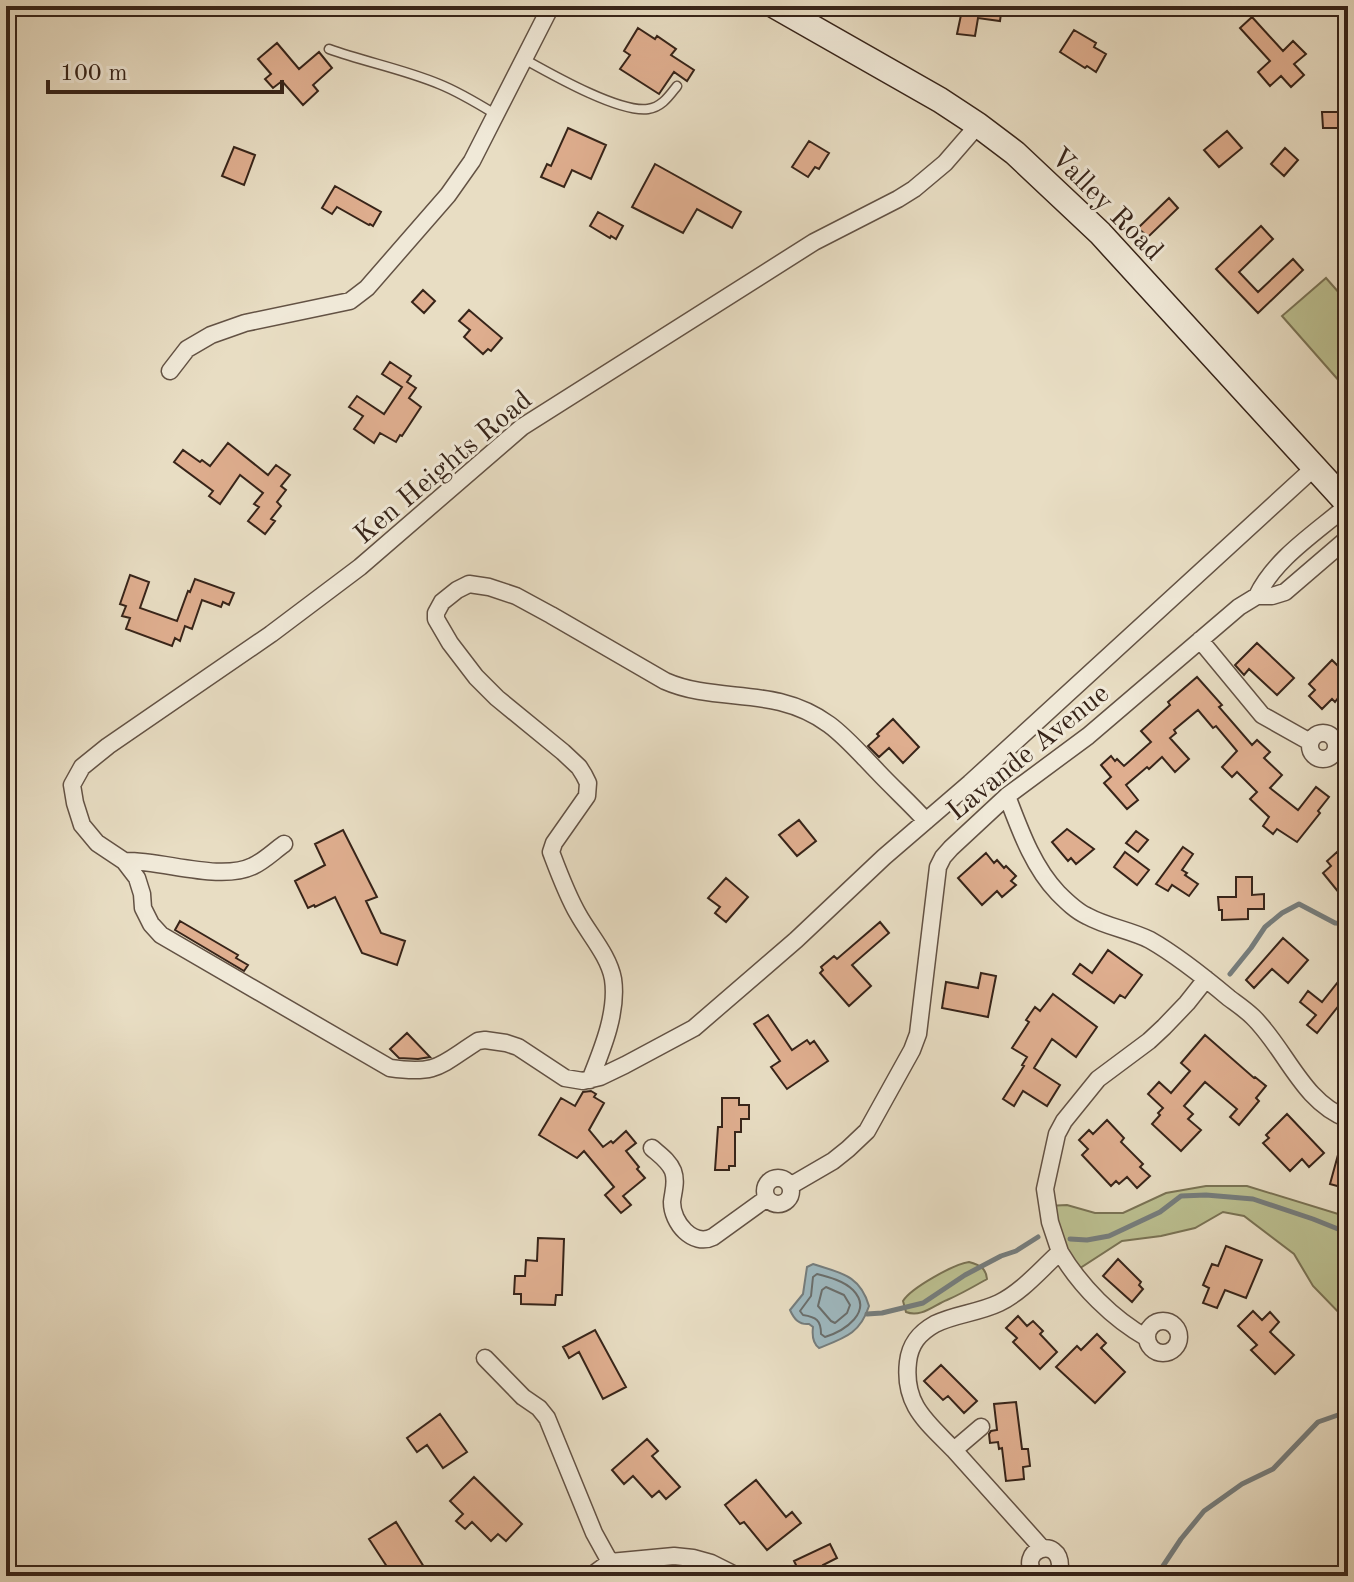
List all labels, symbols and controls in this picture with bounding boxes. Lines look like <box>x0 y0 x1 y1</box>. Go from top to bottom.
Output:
scale bar <box>48 44 282 94</box>
text: 100 m <box>60 62 128 86</box>
street label: Valley Road <box>1044 144 1167 267</box>
street label: Ken Heights Road <box>350 386 538 550</box>
street label: Lavande Avenue <box>943 680 1115 827</box>

